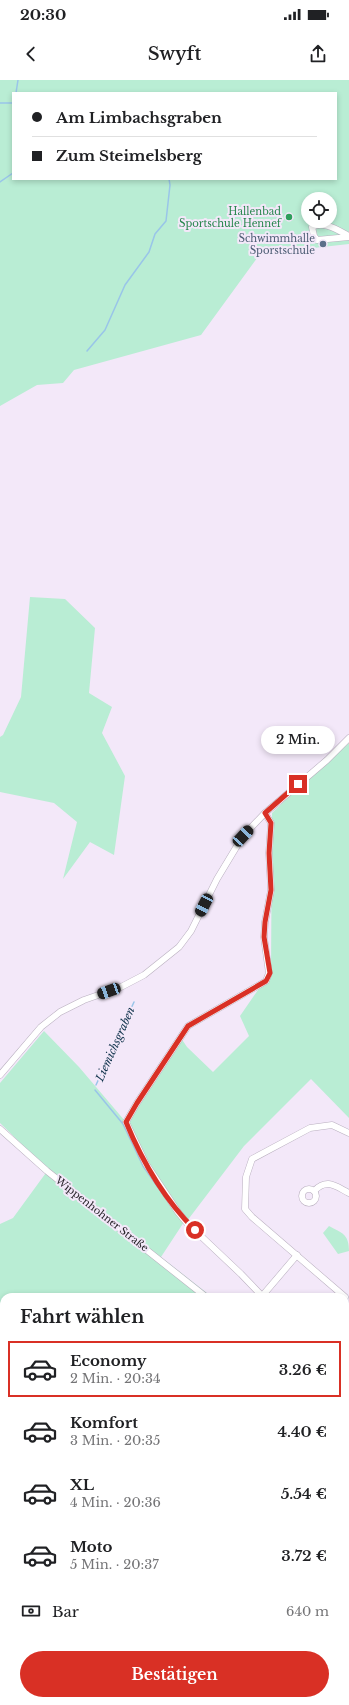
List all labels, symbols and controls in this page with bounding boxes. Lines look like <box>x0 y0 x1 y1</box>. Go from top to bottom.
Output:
text: 20:30 <box>20 5 66 24</box>
icon: back <box>20 43 42 65</box>
text: Swyft <box>148 43 201 65</box>
icon: share <box>307 43 329 65</box>
text: Am Limbachsgraben <box>56 108 222 127</box>
text: Zum Steimelsberg <box>56 146 202 165</box>
map controls <box>301 192 337 228</box>
button: locate <box>301 192 337 228</box>
place label: Hallenbad Sportschule Hennef <box>179 205 283 230</box>
marker: Hallenbad Sportschule Hennef <box>284 212 294 222</box>
place label: Schwimmhalle Sporstschule <box>238 232 315 257</box>
marker: Schwimmhalle Sporstschule <box>318 239 328 249</box>
callout: 2 Min. <box>261 726 335 754</box>
text: 2 Min. <box>276 731 320 748</box>
route end <box>289 775 307 793</box>
car <box>230 823 256 849</box>
car <box>193 892 215 918</box>
car <box>96 981 122 1001</box>
water label: Liemichsgraben <box>92 1005 138 1084</box>
street label: Wippenhohner Straße <box>52 1173 151 1255</box>
route start <box>186 1221 204 1239</box>
text: Fahrt wählen <box>20 1306 144 1328</box>
icon: car <box>22 1351 58 1387</box>
text: Economy <box>70 1351 147 1370</box>
text: 3.26 € <box>279 1360 327 1379</box>
text: 2 Min. · 20:34 <box>70 1370 161 1387</box>
icon: car <box>22 1413 58 1449</box>
text: Komfort <box>70 1413 138 1432</box>
text: 4.40 € <box>277 1422 327 1441</box>
text: 3 Min. · 20:35 <box>70 1432 160 1449</box>
icon: car <box>22 1475 58 1511</box>
text: XL <box>70 1475 94 1494</box>
text: 5.54 € <box>281 1484 327 1503</box>
text: 4 Min. · 20:36 <box>70 1494 161 1511</box>
icon: car <box>22 1537 58 1573</box>
text: Moto <box>70 1537 112 1556</box>
text: 3.72 € <box>281 1546 327 1565</box>
text: 5 Min. · 20:37 <box>70 1556 159 1573</box>
icon: cash <box>20 1600 42 1622</box>
text: Bar <box>52 1602 79 1621</box>
text: 640 m <box>286 1603 329 1620</box>
button: Bestätigen <box>20 1651 329 1697</box>

